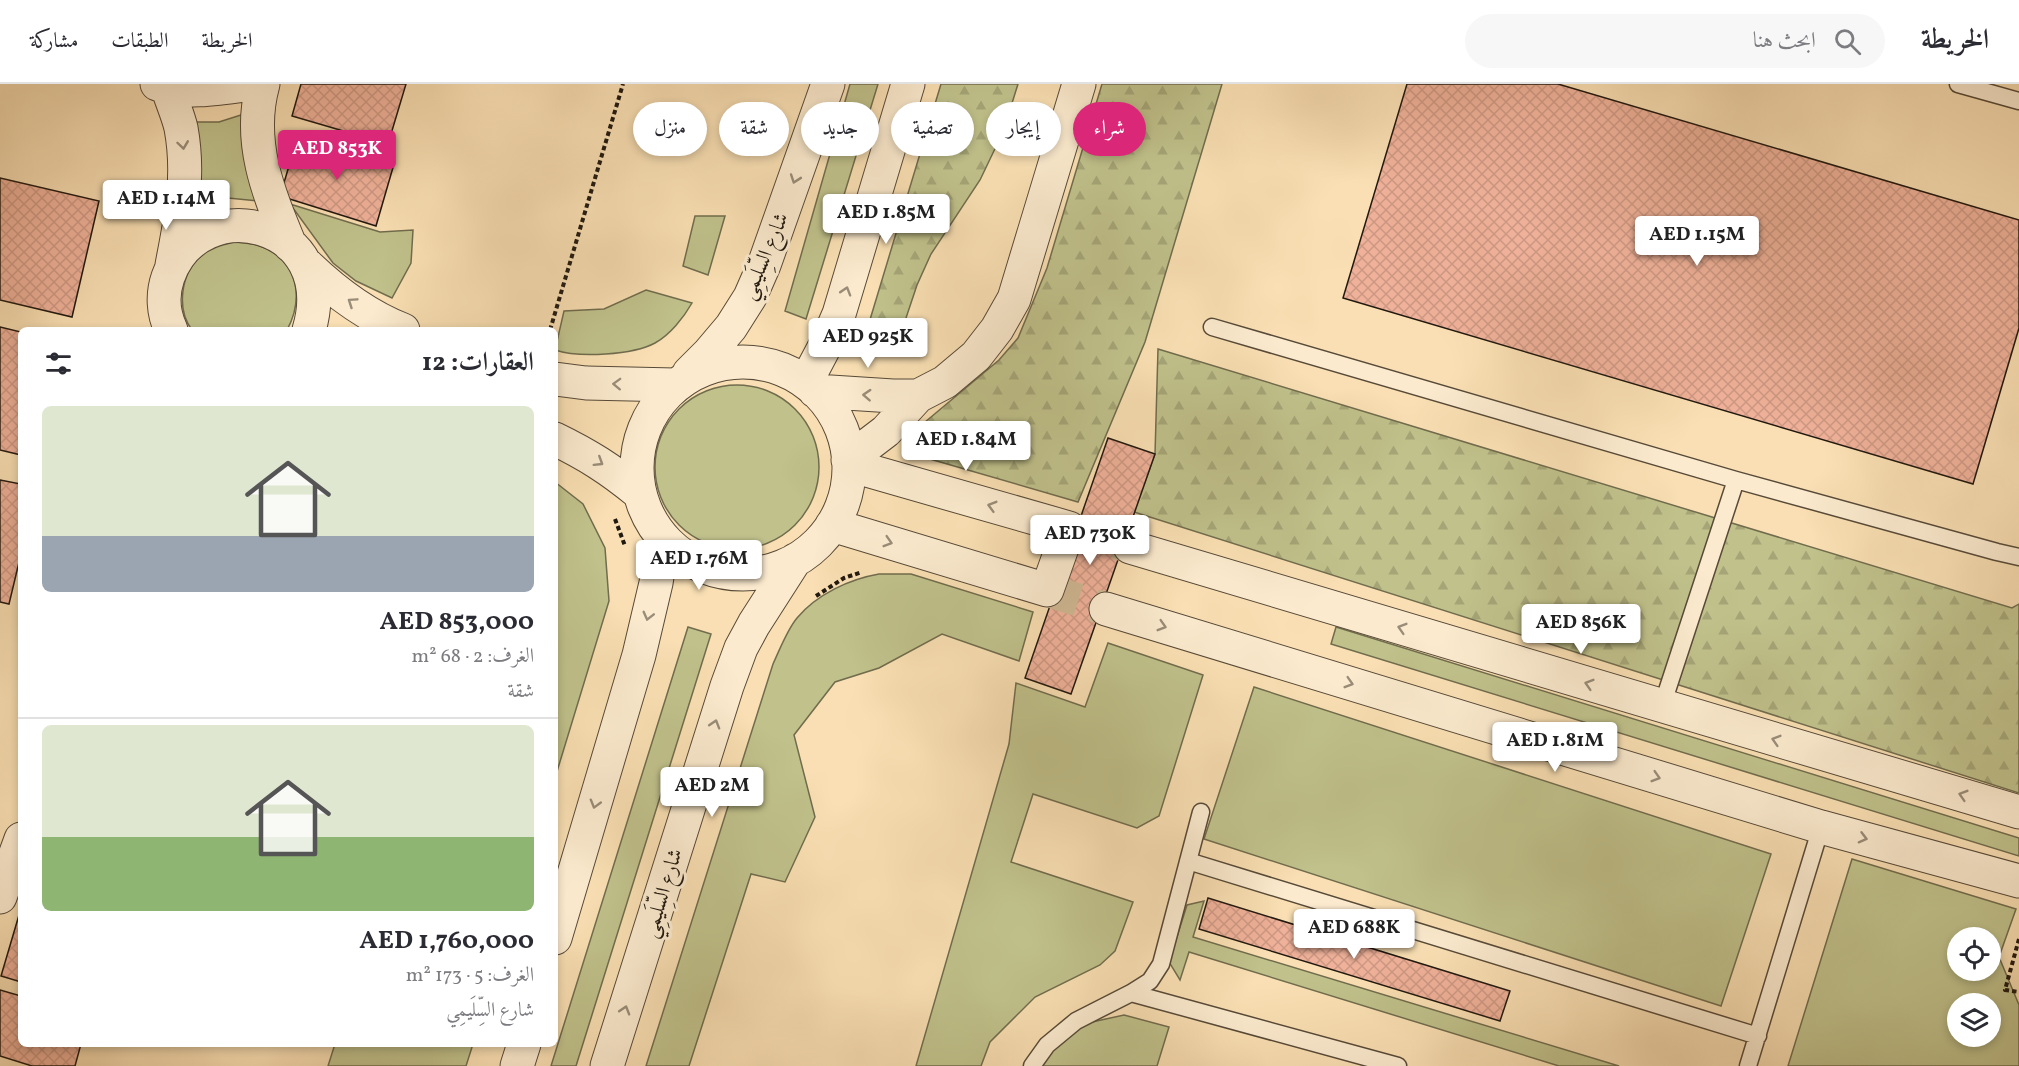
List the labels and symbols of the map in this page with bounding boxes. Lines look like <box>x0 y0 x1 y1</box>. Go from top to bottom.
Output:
pin: AED 853K <box>275 130 399 181</box>
one-way arrow <box>177 141 189 150</box>
one-way arrow <box>790 173 803 184</box>
pin: AED 1.14M <box>97 180 235 231</box>
pin: AED 1.85M <box>817 194 955 245</box>
street label: شارع السِّلَيمِي <box>732 208 800 306</box>
pin: AED 1.15M <box>1628 216 1766 267</box>
one-way arrow <box>839 286 851 297</box>
one-way arrow <box>348 299 359 310</box>
pin: AED 925K <box>806 318 930 369</box>
one-way arrow <box>612 378 621 391</box>
one-way arrow <box>862 388 871 401</box>
pin: AED 1.84M <box>897 421 1035 472</box>
one-way arrow <box>593 454 603 466</box>
one-way arrow <box>987 501 998 513</box>
pin: AED 730K <box>1028 515 1152 566</box>
one-way arrow <box>883 535 893 547</box>
pin: AED 1.76M <box>630 540 768 591</box>
pin: AED 856K <box>1519 604 1643 655</box>
one-way arrow <box>643 611 656 621</box>
one-way arrow <box>1156 619 1167 631</box>
one-way arrow <box>1397 623 1408 635</box>
one-way arrow <box>1343 676 1354 688</box>
one-way arrow <box>1584 679 1595 691</box>
one-way arrow <box>708 719 720 730</box>
pin: AED 1.81M <box>1486 722 1624 773</box>
one-way arrow <box>1771 735 1782 747</box>
pin: AED 2M <box>663 767 761 818</box>
one-way arrow <box>1650 770 1661 782</box>
one-way arrow <box>1958 790 1969 802</box>
one-way arrow <box>590 798 602 809</box>
one-way arrow <box>1858 831 1868 844</box>
street label: شارع السِّلَيمِي <box>634 845 695 943</box>
pin: AED 688K <box>1292 909 1416 960</box>
one-way arrow <box>618 1005 630 1016</box>

